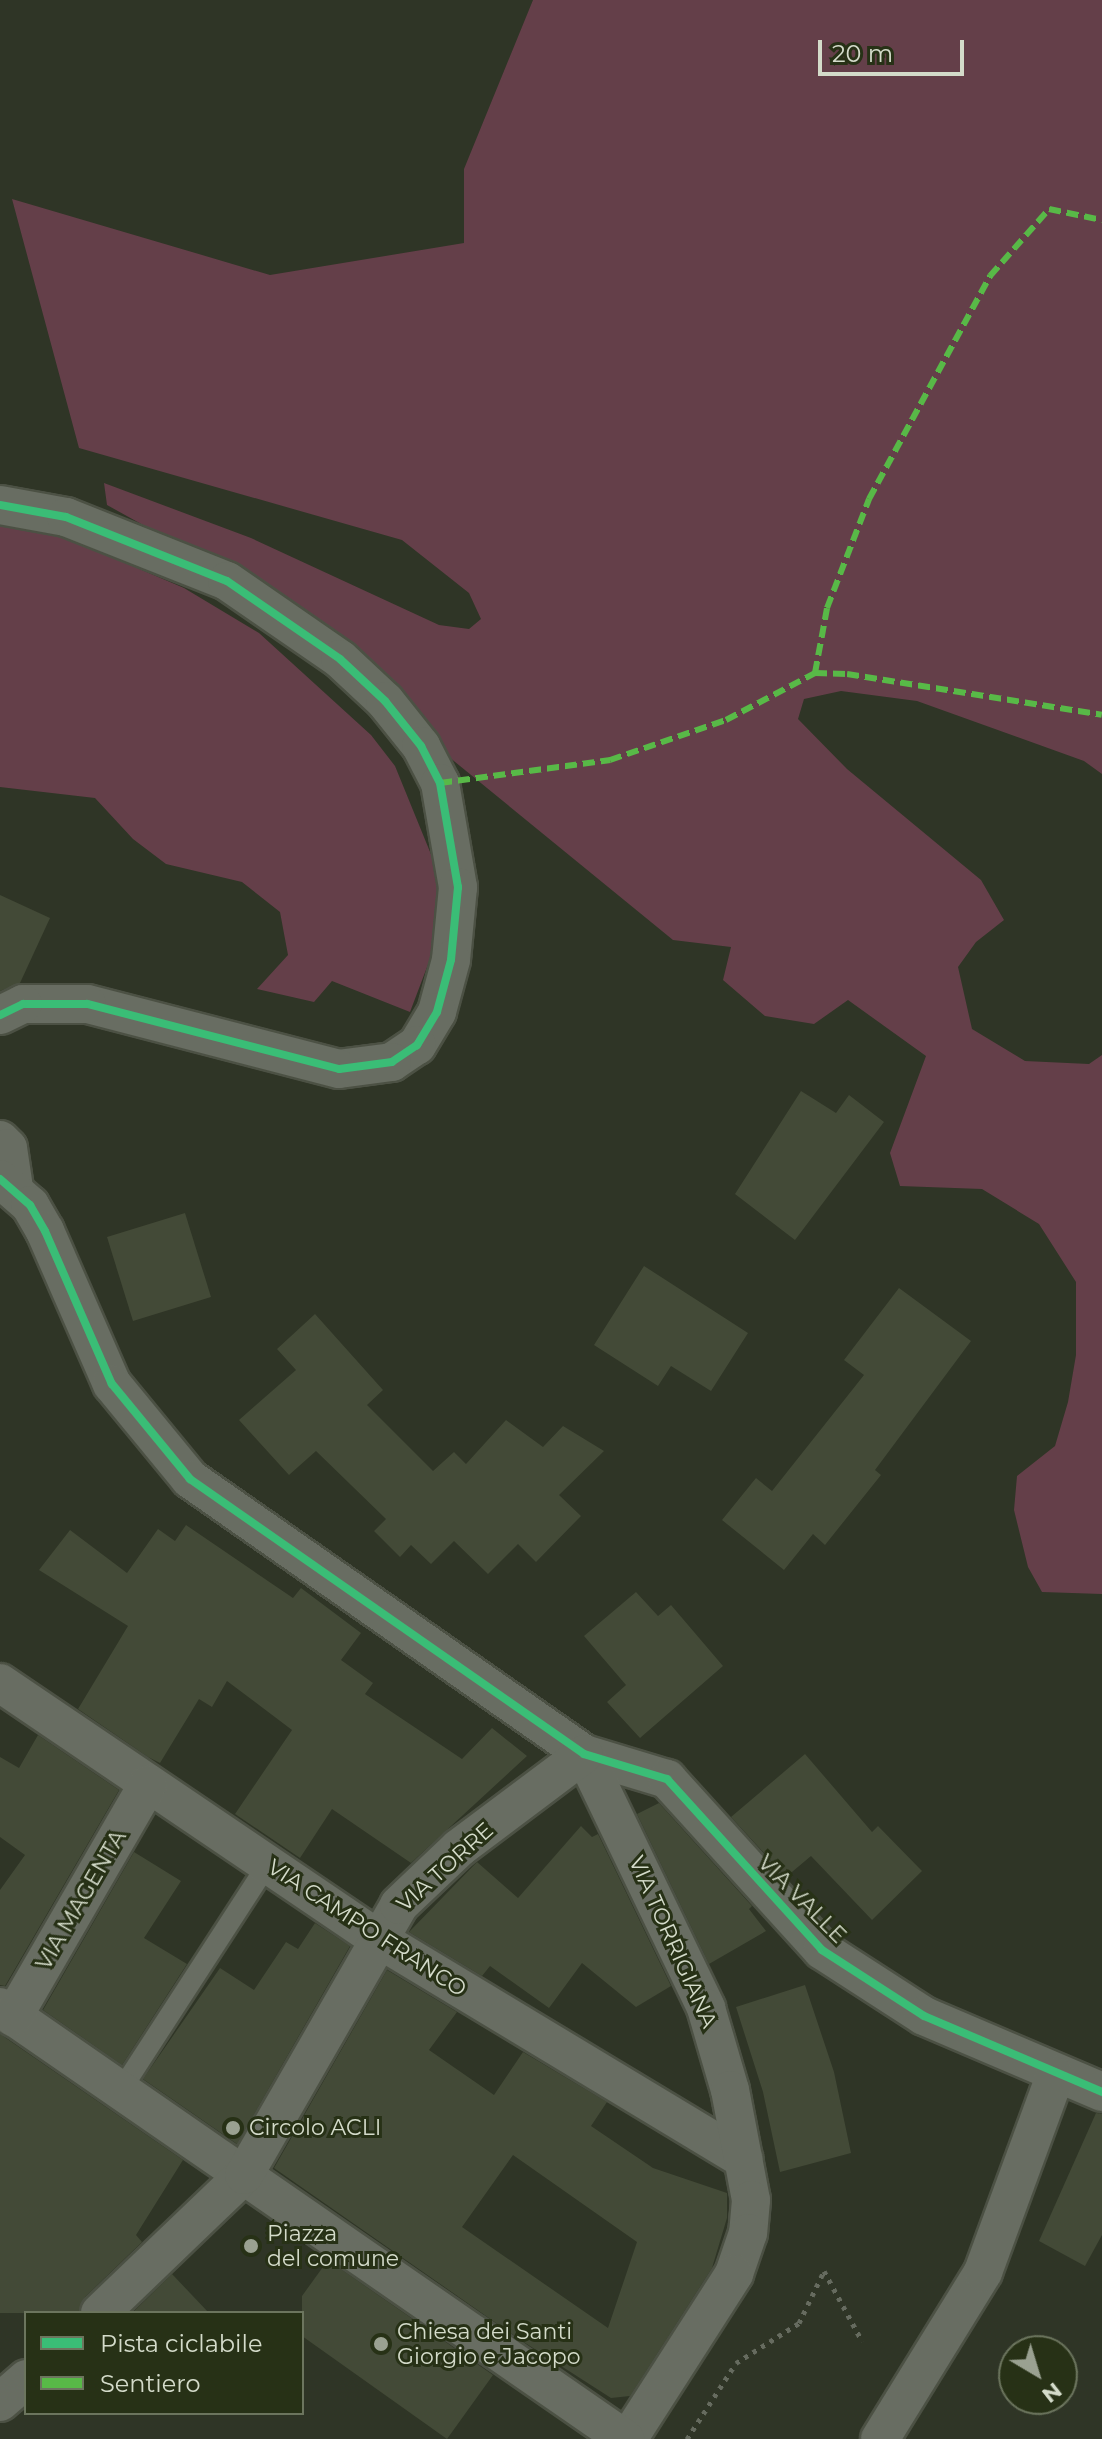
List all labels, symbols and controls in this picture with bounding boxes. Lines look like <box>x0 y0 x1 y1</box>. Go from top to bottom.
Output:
scale bar <box>822 24 968 74</box>
text: 20 m <box>832 39 893 68</box>
street label: VIA TORRE <box>391 1817 499 1917</box>
street label: VIA MAGENTA <box>30 1825 132 1975</box>
street label: VIA VALLE <box>752 1849 852 1949</box>
street label: VIA TORRIGIANA <box>623 1852 723 2032</box>
street label: VIA CAMPO FRANCO <box>263 1854 471 2002</box>
place label: Circolo ACLI <box>249 2115 381 2141</box>
marker: Circolo ACLI <box>224 2119 242 2137</box>
place label: Piazza del comune <box>267 2220 399 2272</box>
marker: Piazza del comune <box>242 2237 260 2255</box>
legend <box>24 2311 304 2415</box>
place label: Chiesa dei Santi Giorgio e Jacopo <box>397 2318 581 2370</box>
text: Pista ciclabile <box>100 2329 263 2358</box>
marker: Chiesa dei Santi Giorgio e Jacopo <box>372 2335 390 2353</box>
north arrow <box>998 2335 1078 2415</box>
text: Sentiero <box>100 2369 201 2398</box>
text: N <box>1037 2377 1067 2409</box>

